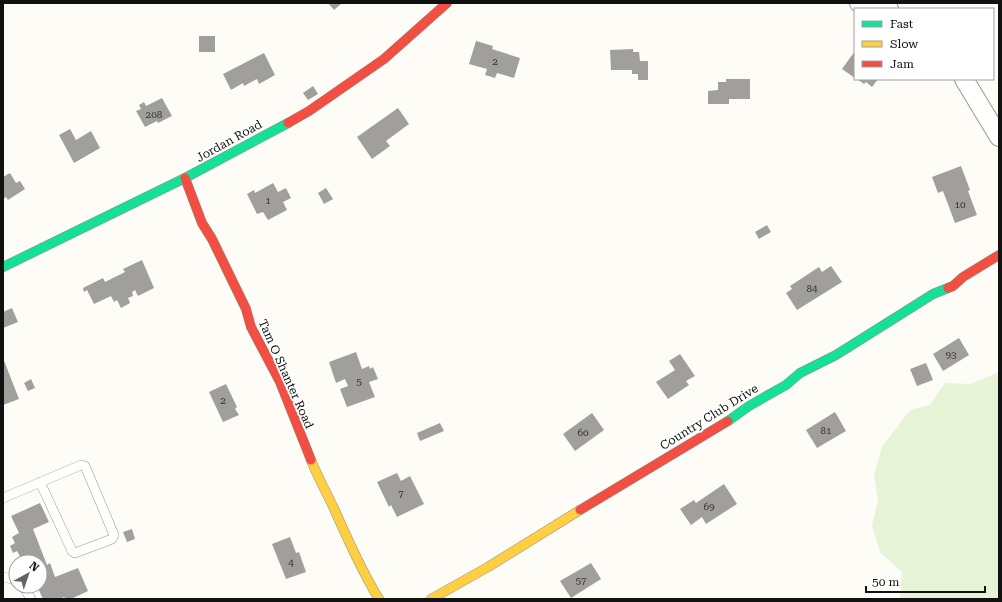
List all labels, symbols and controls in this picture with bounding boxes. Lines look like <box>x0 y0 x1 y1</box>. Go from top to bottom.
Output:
legend <box>854 8 994 80</box>
text: Fast <box>890 17 914 31</box>
text: Slow <box>890 37 918 51</box>
house number: 2 <box>492 56 498 67</box>
text: Jam <box>890 57 914 71</box>
house number: 208 <box>146 109 163 120</box>
street label: Jordan Road <box>194 117 265 165</box>
house number: 1 <box>265 195 271 206</box>
house number: 10 <box>954 199 966 210</box>
house number: 84 <box>806 283 818 294</box>
street label: Tam O Shanter Road <box>256 317 317 431</box>
house number: 93 <box>945 349 957 360</box>
house number: 5 <box>356 376 362 387</box>
street label: Country Club Drive <box>657 381 761 453</box>
house number: 2 <box>220 395 226 406</box>
house number: 81 <box>820 425 832 436</box>
house number: 60 <box>577 427 589 438</box>
house number: 7 <box>398 488 404 499</box>
house number: 69 <box>703 501 715 512</box>
north arrow <box>8 554 48 594</box>
house number: 4 <box>288 557 294 568</box>
text: N <box>27 559 42 575</box>
scale bar <box>866 568 985 594</box>
house number: 57 <box>575 575 587 586</box>
text: 50 m <box>872 575 899 589</box>

